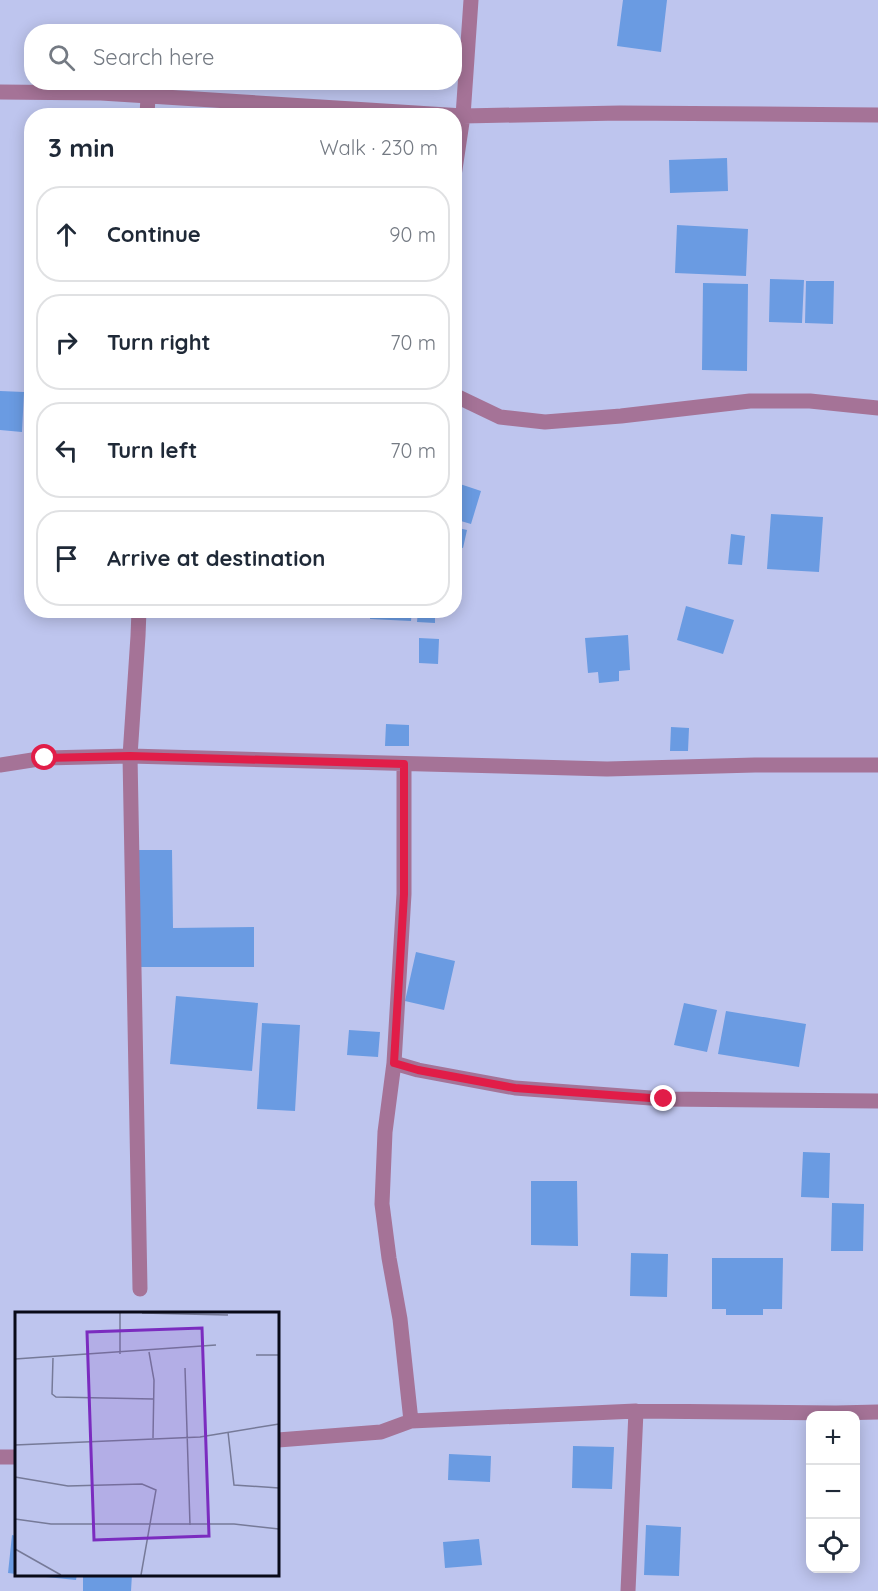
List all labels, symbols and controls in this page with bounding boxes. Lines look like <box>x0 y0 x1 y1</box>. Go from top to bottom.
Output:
search box <box>24 24 462 90</box>
icon: search <box>45 41 78 74</box>
text: Search here <box>93 43 214 71</box>
text: 3 min <box>48 131 115 164</box>
text: Walk · 230 m <box>319 135 438 160</box>
icon: ahead <box>50 218 83 251</box>
text: Continue <box>107 220 201 248</box>
text: 90 m <box>389 222 436 247</box>
icon: right <box>50 326 83 359</box>
text: Turn right <box>107 328 211 356</box>
text: 70 m <box>390 330 436 355</box>
icon: left <box>50 434 83 467</box>
text: Turn left <box>107 436 197 464</box>
text: 70 m <box>390 438 436 463</box>
icon: arrive <box>50 542 83 575</box>
text: Arrive at destination <box>107 544 325 572</box>
route start <box>31 744 57 770</box>
route end <box>650 1085 676 1111</box>
inset map <box>15 1312 279 1576</box>
map controls <box>806 1411 860 1573</box>
button: + <box>806 1411 860 1465</box>
button: − <box>806 1465 860 1519</box>
button: locate <box>806 1519 860 1573</box>

